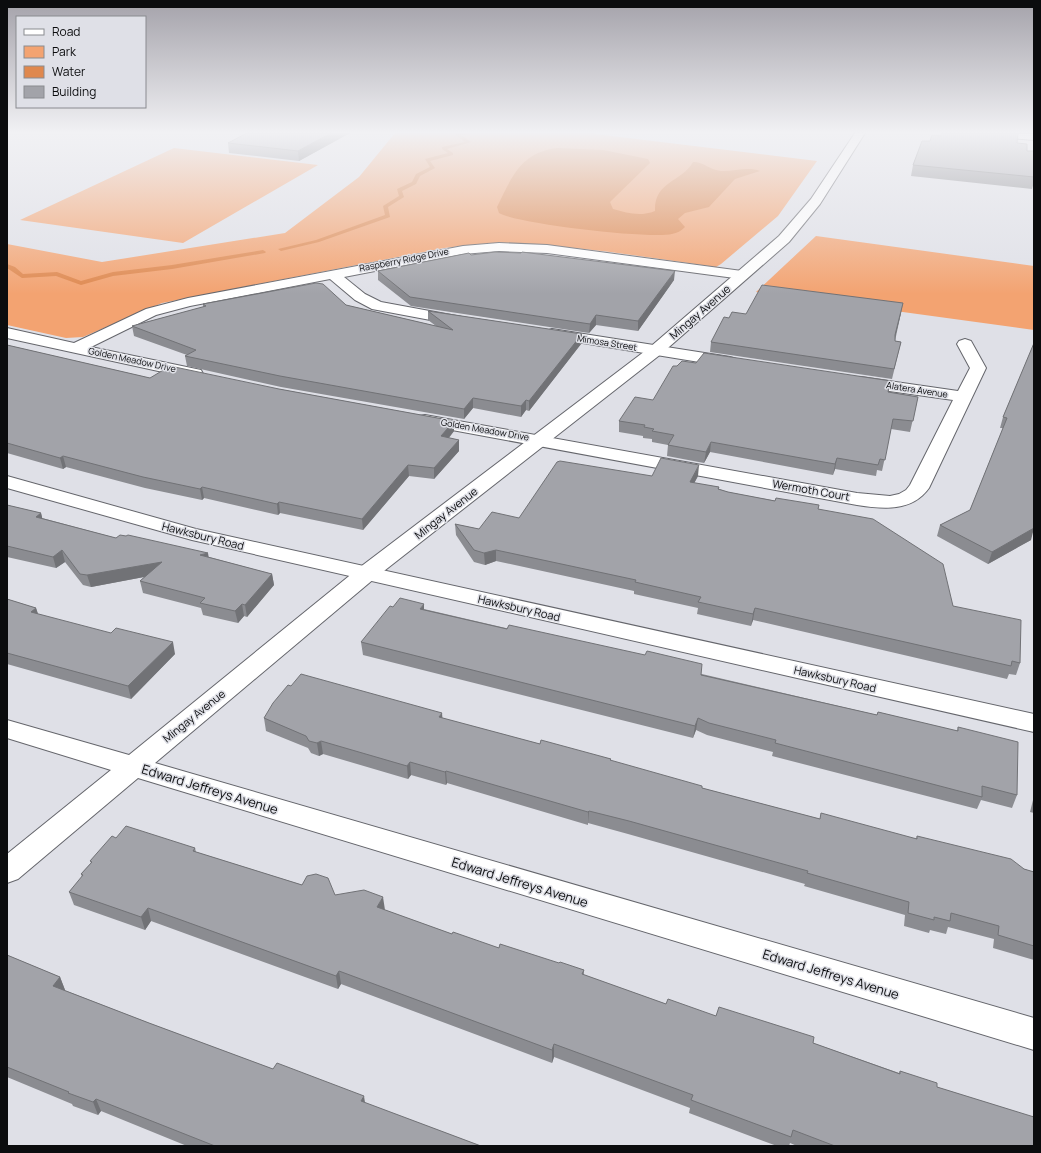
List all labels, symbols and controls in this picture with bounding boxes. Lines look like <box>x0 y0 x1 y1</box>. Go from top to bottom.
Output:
legend <box>16 16 146 108</box>
text: Road <box>52 23 80 40</box>
text: Park <box>52 43 77 60</box>
text: Water <box>52 63 86 80</box>
text: Building <box>52 83 96 100</box>
street label: Raspberry Ridge Drive <box>358 244 450 275</box>
street label: Mingay Avenue <box>666 281 734 342</box>
street label: Mimosa Street <box>576 331 638 354</box>
street label: Golden Meadow Drive <box>87 344 177 375</box>
street label: Alatera Avenue <box>885 378 949 401</box>
street label: Golden Meadow Drive <box>440 415 530 444</box>
street label: Wermoth Court <box>771 475 851 504</box>
street label: Mingay Avenue <box>411 483 481 542</box>
street label: Hawksbury Road <box>161 518 246 553</box>
street label: Hawksbury Road <box>477 591 562 624</box>
street label: Hawksbury Road <box>793 662 878 695</box>
street label: Mingay Avenue <box>159 685 228 745</box>
street label: Edward Jeffreys Avenue <box>140 760 281 818</box>
street label: Edward Jeffreys Avenue <box>450 853 591 911</box>
street label: Edward Jeffreys Avenue <box>761 945 902 1003</box>

